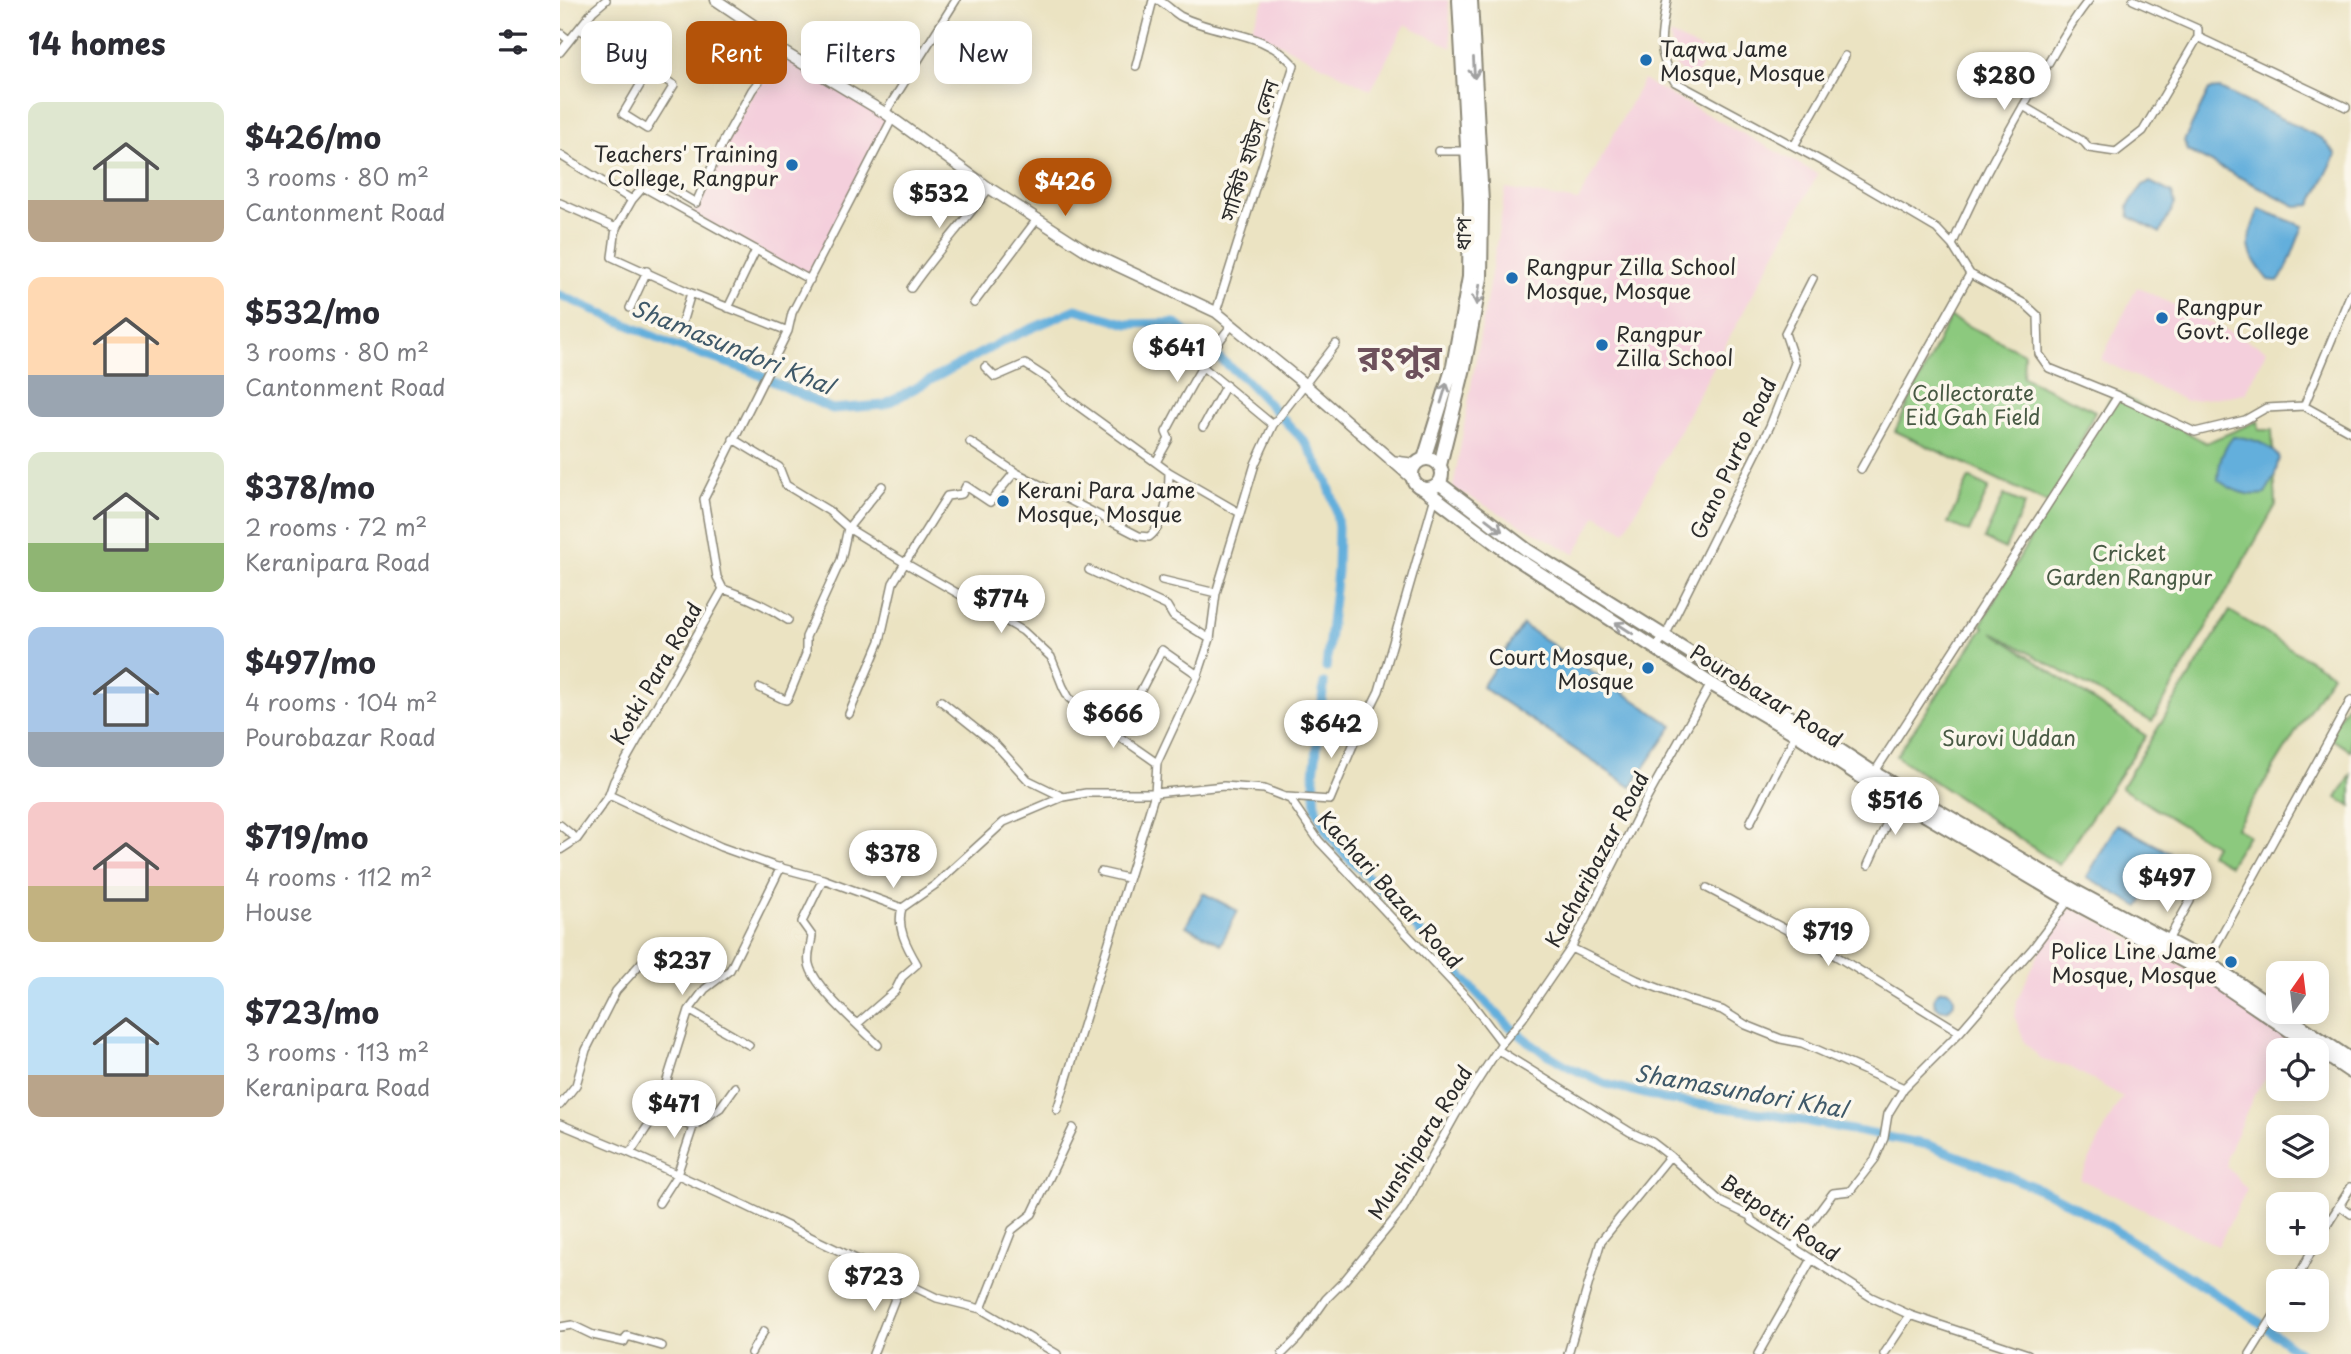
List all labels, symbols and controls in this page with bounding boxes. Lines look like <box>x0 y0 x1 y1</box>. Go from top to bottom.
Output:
text: 14 homes <box>28 20 166 65</box>
chip: Buy <box>581 21 672 84</box>
chip: Rent <box>686 21 787 84</box>
chip: Filters <box>801 21 920 84</box>
chip: New <box>934 21 1032 84</box>
icon: filters <box>494 23 532 61</box>
place label: Taqwa Jame Mosque, Mosque <box>1660 32 1825 88</box>
marker: Taqwa Jame Mosque, Mosque <box>1638 52 1654 68</box>
pin: $280 <box>1963 52 2045 112</box>
one-way arrow <box>1468 56 1481 79</box>
text: $280 <box>1973 57 2035 92</box>
street label: সার্কিট হাউস লেন <box>1210 75 1286 226</box>
text: $426/mo <box>245 114 381 159</box>
icon: home <box>84 130 168 214</box>
place label: Teachers' Training College, Rangpur <box>594 137 778 193</box>
marker: Teachers' Training College, Rangpur <box>784 157 800 173</box>
pin: $426 <box>1024 158 1106 218</box>
text: 3 rooms · 80 m² <box>245 159 429 194</box>
text: $426 <box>1035 163 1095 198</box>
pin: $532 <box>898 170 980 230</box>
text: $532 <box>909 175 969 210</box>
text: Cantonment Road <box>245 194 446 229</box>
street label: ধাপ <box>1446 216 1478 251</box>
place label: Rangpur Zilla School Mosque, Mosque <box>1526 250 1736 306</box>
marker: Rangpur Zilla School Mosque, Mosque <box>1504 270 1520 286</box>
one-way arrow <box>1471 283 1484 306</box>
text: $532/mo <box>245 289 380 334</box>
water label: Shamasundori Khal <box>627 289 843 404</box>
place label: Rangpur Govt. College <box>2176 290 2309 346</box>
icon: home <box>84 305 168 389</box>
marker: Rangpur Govt. College <box>2154 310 2170 326</box>
place label: Rangpur Zilla School <box>1616 317 1733 373</box>
pin: $641 <box>1136 324 1218 384</box>
text: $641 <box>1149 329 1205 364</box>
district label: রংপুর <box>1357 329 1443 382</box>
text: 3 rooms · 80 m² <box>245 334 429 369</box>
marker: Rangpur Zilla School <box>1594 337 1610 353</box>
text: Cantonment Road <box>245 369 446 404</box>
street label: Gano Purto Road <box>1681 372 1783 544</box>
park label: Collectorate Eid Gah Field <box>1906 376 2040 432</box>
one-way arrow <box>1439 383 1452 405</box>
text: $378/mo <box>245 464 375 509</box>
place label: Kerani Para Jame Mosque, Mosque <box>1017 473 1195 529</box>
icon: home <box>84 480 168 564</box>
marker: Kerani Para Jame Mosque, Mosque <box>995 493 1011 509</box>
text: 2 rooms · 72 m² <box>245 509 427 544</box>
one-way arrow <box>1484 517 1503 532</box>
park label: Cricket Garden Rangpur <box>2046 536 2212 592</box>
text: Keranipara Road <box>245 544 430 579</box>
pin: $774 <box>960 576 1042 635</box>
text: $774 <box>973 580 1029 615</box>
street label: Kotki Para Road <box>601 596 709 750</box>
one-way arrow <box>1615 621 1634 636</box>
street label: Pourobazar Road <box>1685 635 1849 755</box>
text: $497/mo <box>245 639 376 684</box>
place label: Court Mosque, Mosque <box>1488 640 1634 696</box>
icon: home <box>84 655 168 739</box>
marker: Court Mosque, Mosque <box>1640 660 1656 676</box>
text: 4 rooms · 104 m² <box>245 684 438 719</box>
pin: $666 <box>1072 690 1154 750</box>
text: $666 <box>1083 695 1143 730</box>
pin: $642 <box>1290 700 1372 760</box>
text: $642 <box>1300 705 1362 740</box>
text: Pourobazar Road <box>245 719 436 754</box>
park label: Surovi Uddan <box>1942 721 2076 753</box>
street label: Kacharibazar Road <box>1536 765 1656 953</box>
pin: $516 <box>1854 778 1936 837</box>
text: $516 <box>1867 782 1923 817</box>
street label: Kachari Bazar Road <box>1311 803 1471 975</box>
text: $719/mo <box>245 814 368 859</box>
icon: home <box>84 830 168 914</box>
pin: $378 <box>852 830 934 890</box>
text: $378 <box>865 835 921 870</box>
pin: $497 <box>2126 855 2208 914</box>
text: 4 rooms · 112 m² <box>245 859 432 894</box>
text: $497 <box>2139 859 2195 894</box>
text: House <box>245 894 312 929</box>
pin: $719 <box>1787 908 1869 968</box>
text: $719 <box>1803 913 1853 948</box>
place label: Police Line Jame Mosque, Mosque <box>2051 934 2217 990</box>
pin: $237 <box>641 937 723 997</box>
text: $237 <box>653 942 711 977</box>
marker: Police Line Jame Mosque, Mosque <box>2223 954 2239 970</box>
north arrow <box>2266 961 2329 1024</box>
map controls <box>2266 961 2329 1332</box>
text: $723/mo <box>245 989 379 1034</box>
icon: home <box>84 1005 168 1089</box>
text: 3 rooms · 113 m² <box>245 1034 429 1069</box>
button: locate <box>2266 1038 2329 1101</box>
water label: Shamasundori Khal <box>1632 1054 1853 1127</box>
street label: Munshipara Road <box>1359 1059 1479 1225</box>
text: Keranipara Road <box>245 1069 430 1104</box>
pin: $471 <box>633 1080 715 1140</box>
text: $471 <box>648 1085 700 1120</box>
button: layers <box>2266 1115 2329 1178</box>
street label: Betpotti Road <box>1715 1165 1847 1269</box>
button: + <box>2266 1192 2329 1255</box>
pin: $723 <box>833 1254 915 1313</box>
text: $723 <box>844 1258 904 1293</box>
button: − <box>2266 1269 2329 1332</box>

